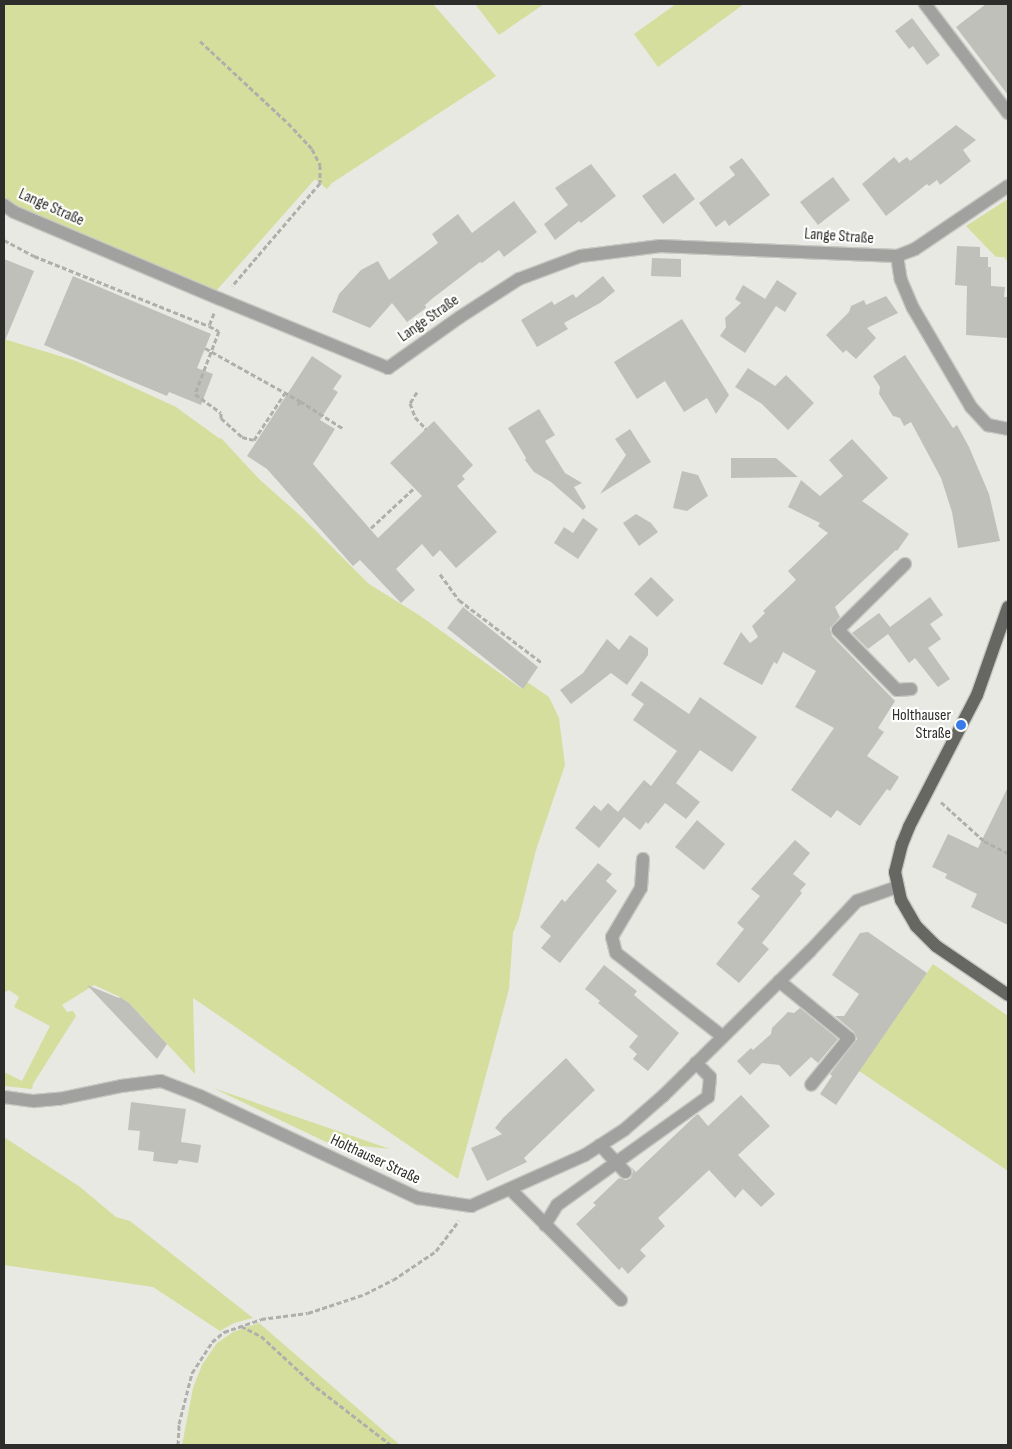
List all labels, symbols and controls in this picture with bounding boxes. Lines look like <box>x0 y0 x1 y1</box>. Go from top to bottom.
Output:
street label: Lange Straße <box>15 185 87 231</box>
street label: Lange Straße <box>804 225 874 249</box>
street label: Lange Straße <box>395 291 463 347</box>
place label: Holthauser Straße <box>892 706 951 744</box>
marker: Holthauser Straße <box>955 719 967 731</box>
street label: Holthauser Straße <box>327 1131 423 1189</box>

